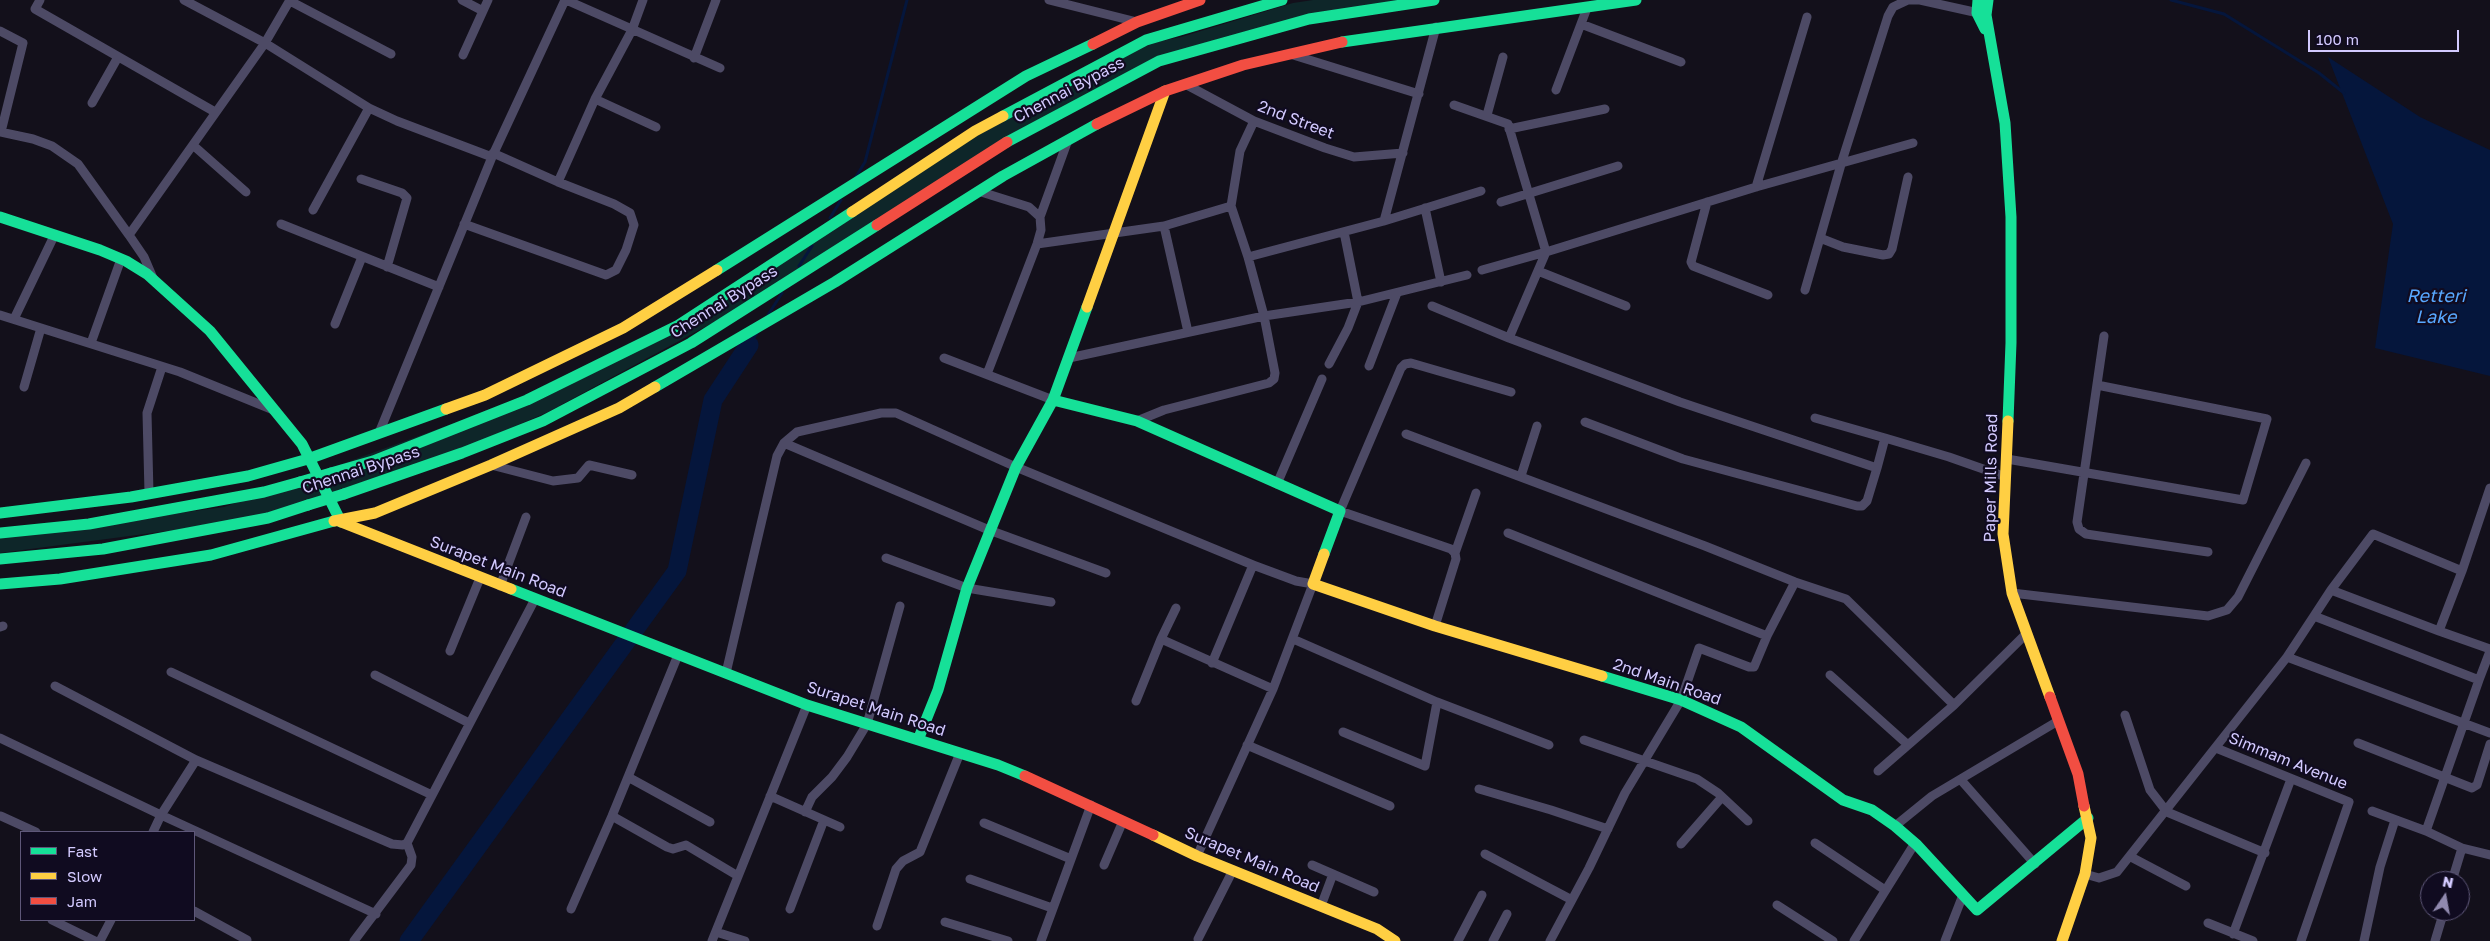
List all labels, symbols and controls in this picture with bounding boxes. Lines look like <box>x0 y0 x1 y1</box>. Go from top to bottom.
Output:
scale bar <box>2310 20 2461 52</box>
text: 100 m <box>2316 30 2359 48</box>
street label: Chennai Bypass <box>1010 53 1128 127</box>
street label: 2nd Street <box>1255 97 1337 143</box>
street label: Chennai Bypass <box>667 261 781 343</box>
water label: Retteri Lake <box>2406 285 2466 328</box>
street label: Paper Mills Road <box>1980 413 2002 543</box>
street label: Chennai Bypass <box>300 442 422 498</box>
street label: Surapet Main Road <box>427 532 569 602</box>
street label: 2nd Main Road <box>1610 655 1724 709</box>
street label: Surapet Main Road <box>804 678 948 740</box>
street label: Simmam Avenue <box>2226 728 2350 794</box>
street label: Surapet Main Road <box>1182 823 1322 897</box>
legend <box>20 831 195 921</box>
text: Fast <box>67 842 98 860</box>
text: Slow <box>67 867 102 885</box>
north arrow <box>2420 871 2470 921</box>
text: N <box>2441 872 2455 891</box>
text: Jam <box>67 892 97 910</box>

